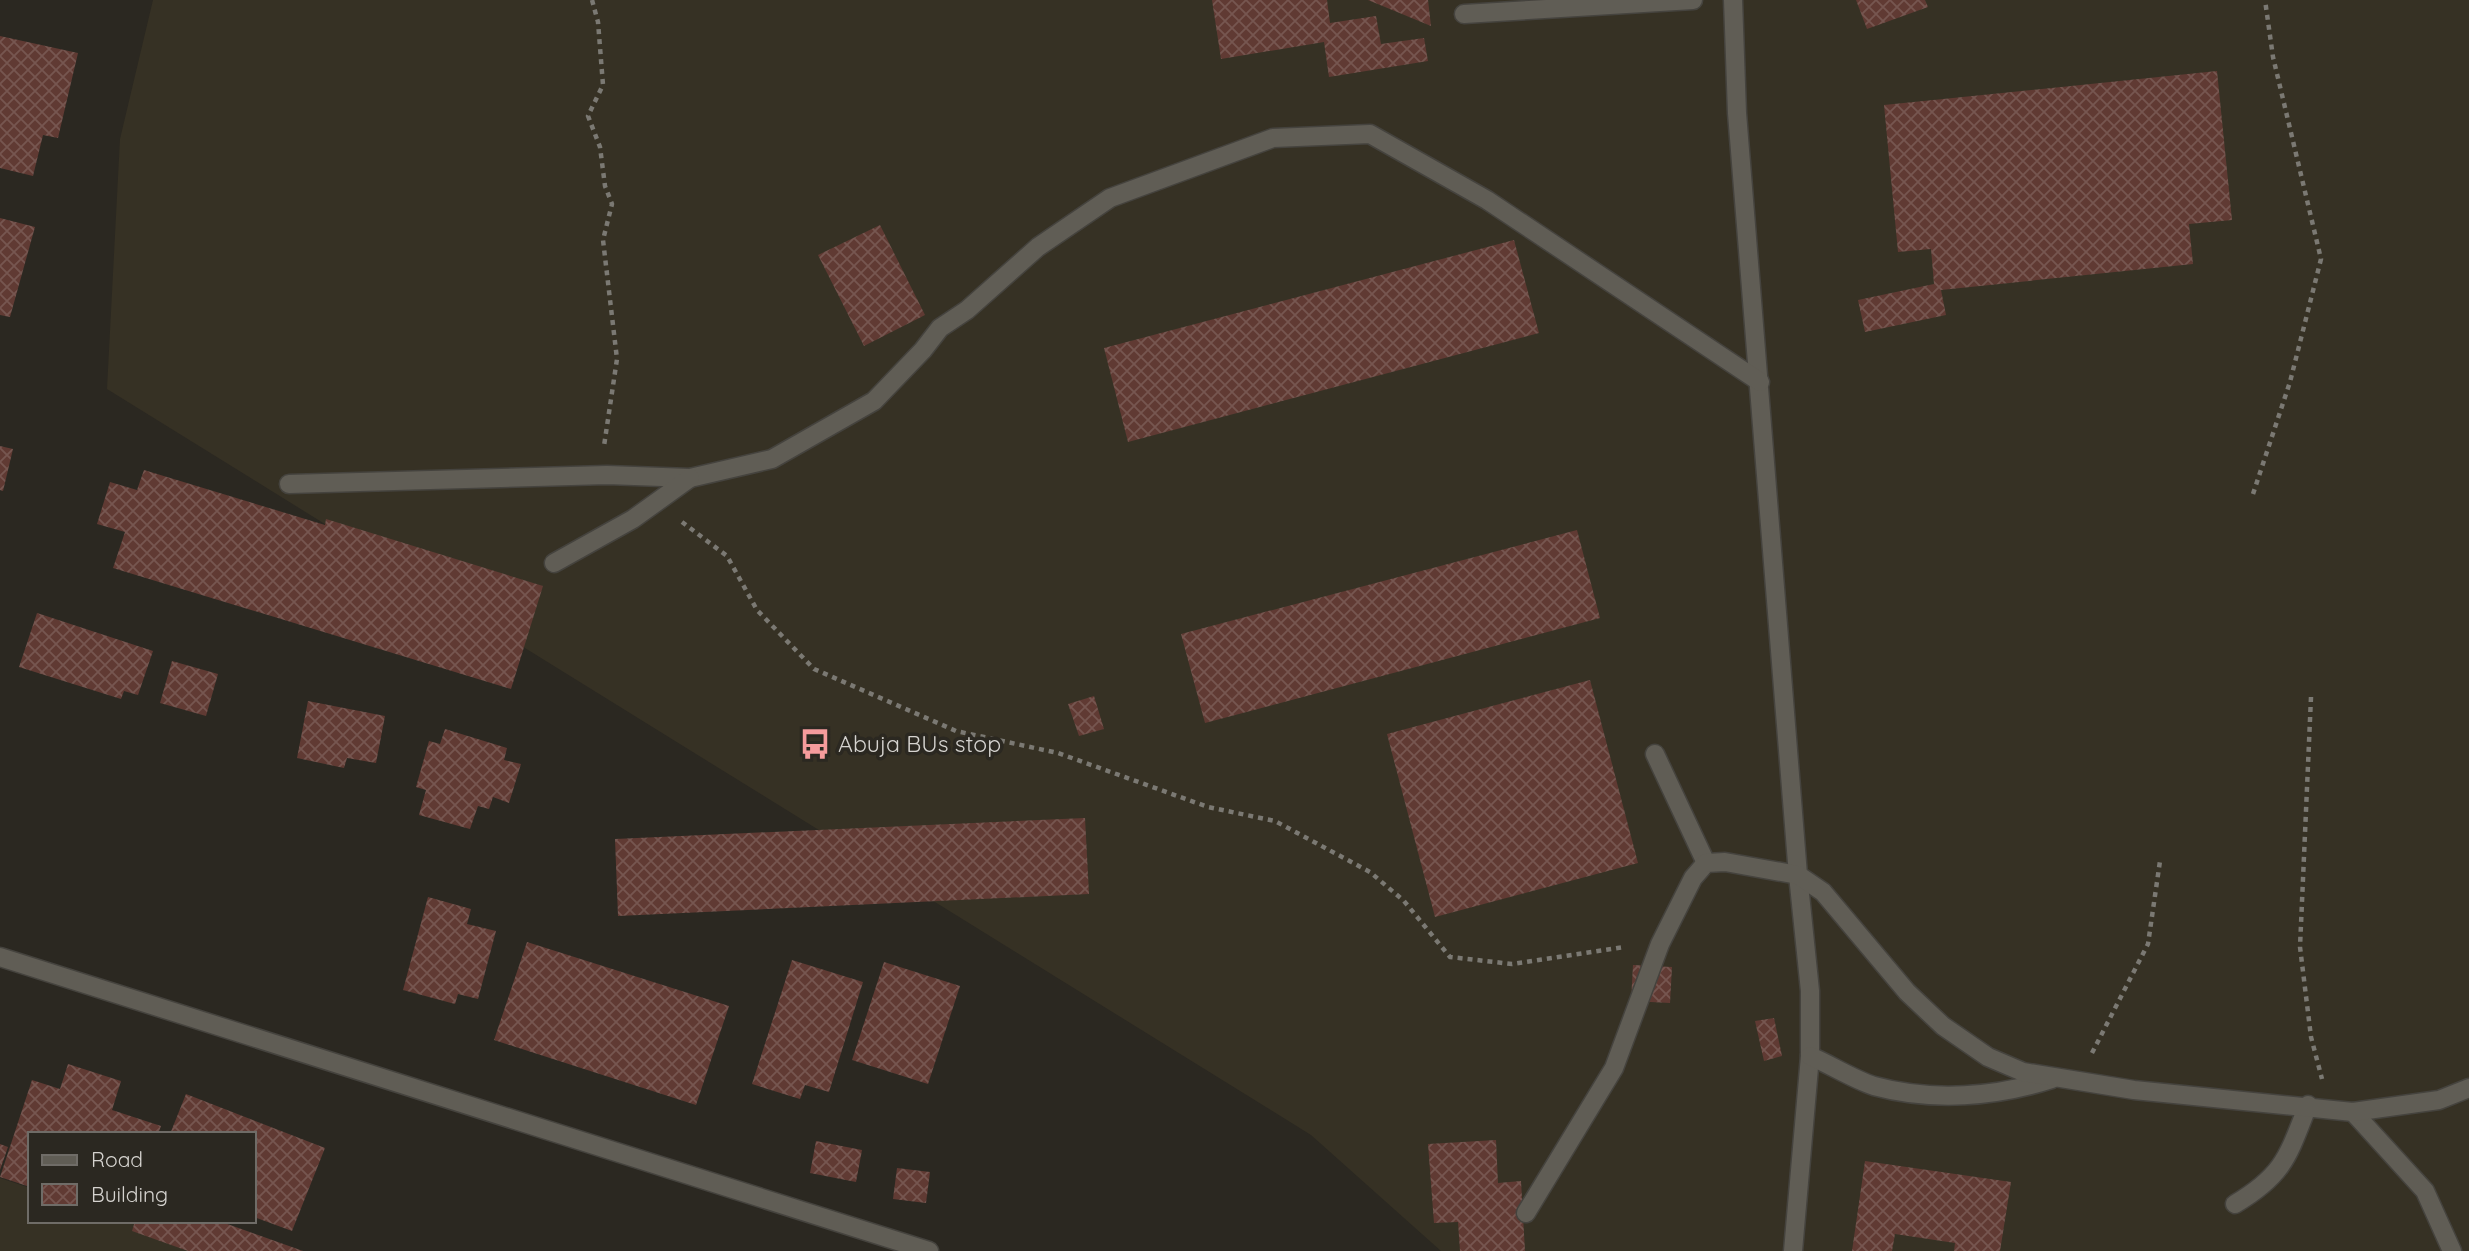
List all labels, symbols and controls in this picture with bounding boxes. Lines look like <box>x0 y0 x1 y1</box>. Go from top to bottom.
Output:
bus stop icon: Abuja BUs stop <box>798 727 832 761</box>
place label: Abuja BUs stop <box>838 729 1001 758</box>
legend <box>28 1132 256 1223</box>
text: Road <box>91 1146 143 1172</box>
text: Building <box>91 1181 168 1207</box>

